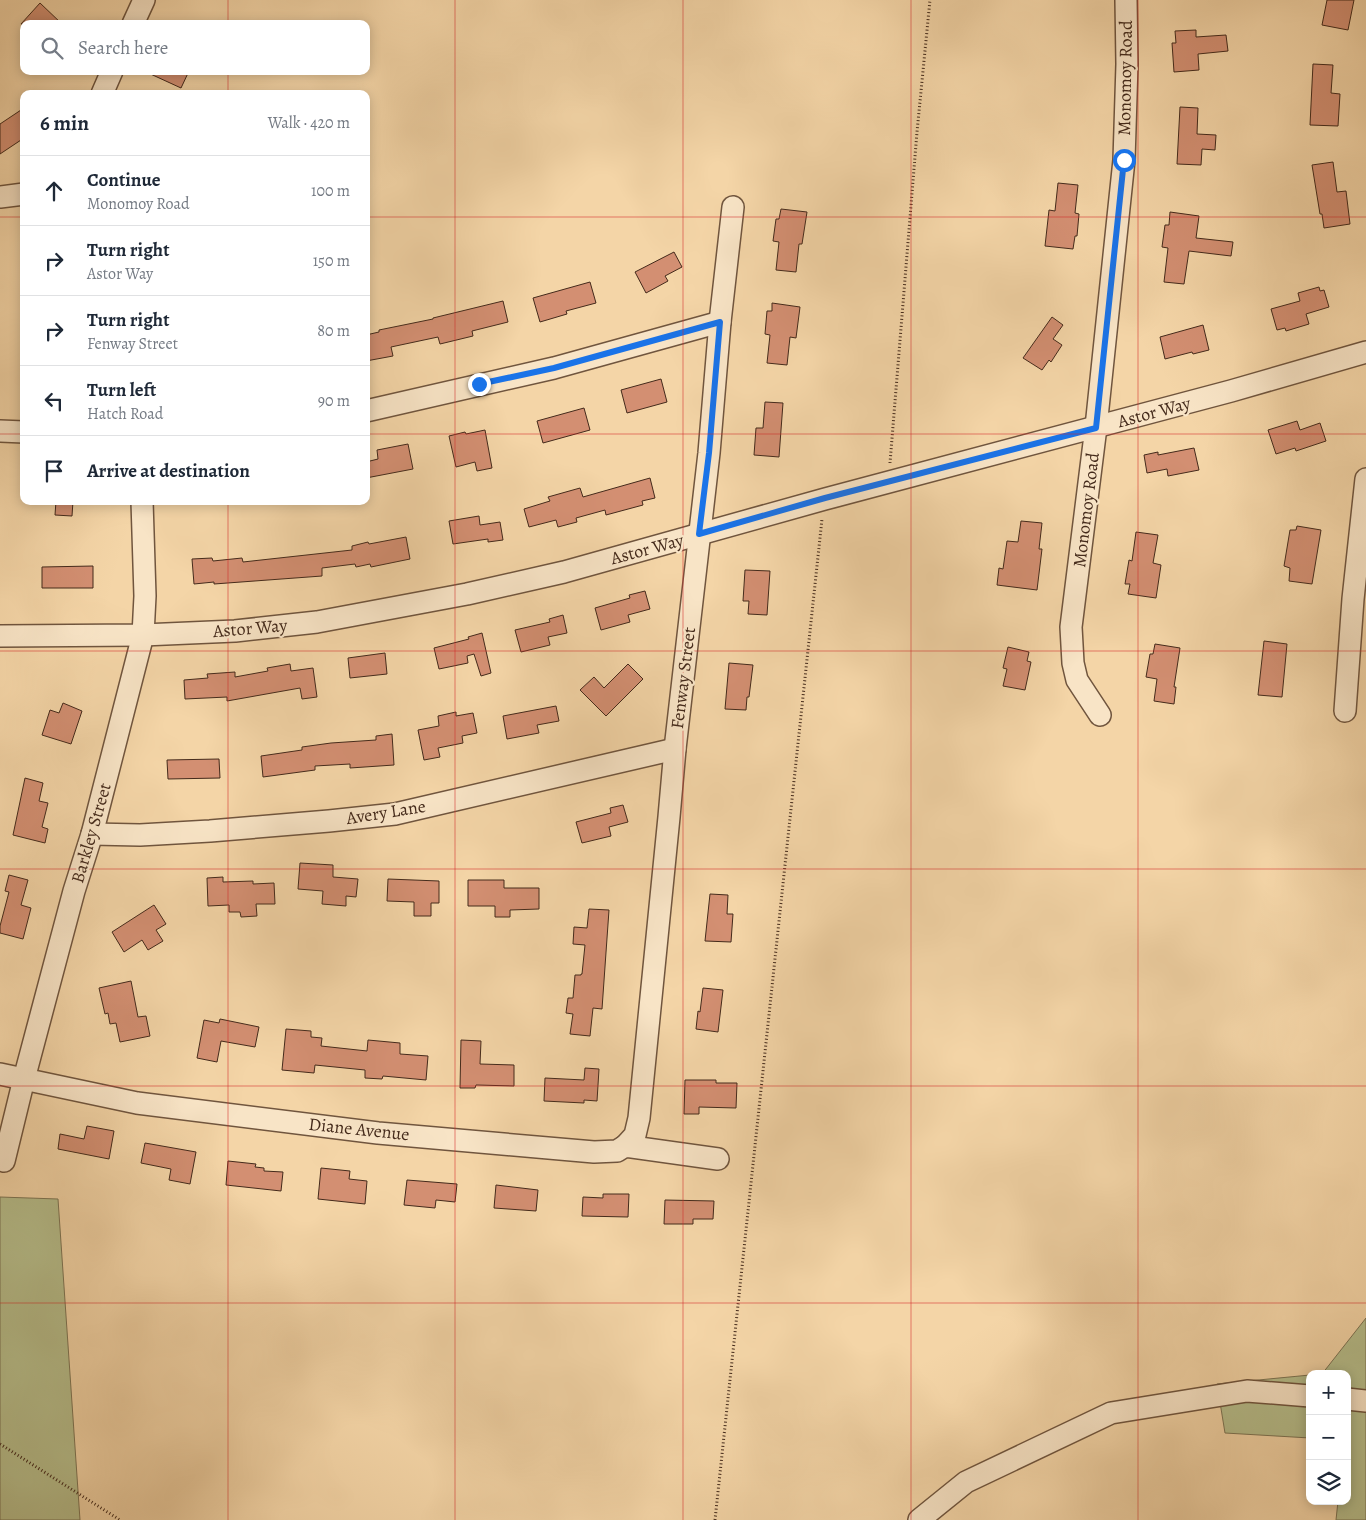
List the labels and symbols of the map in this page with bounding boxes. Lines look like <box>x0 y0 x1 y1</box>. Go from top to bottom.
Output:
street label: Monomoy Road <box>1112 20 1138 136</box>
route start <box>1113 149 1136 172</box>
route end <box>468 373 491 396</box>
street label: Astor Way <box>1114 391 1194 433</box>
street label: Monomoy Road <box>1067 451 1105 569</box>
street label: Astor Way <box>607 528 687 570</box>
street label: Astor Way <box>211 613 289 643</box>
street label: Fenway Street <box>665 626 701 730</box>
street label: Barkley Street <box>65 780 117 886</box>
street label: Avery Lane <box>344 794 427 830</box>
street label: Diane Avenue <box>307 1112 411 1146</box>

